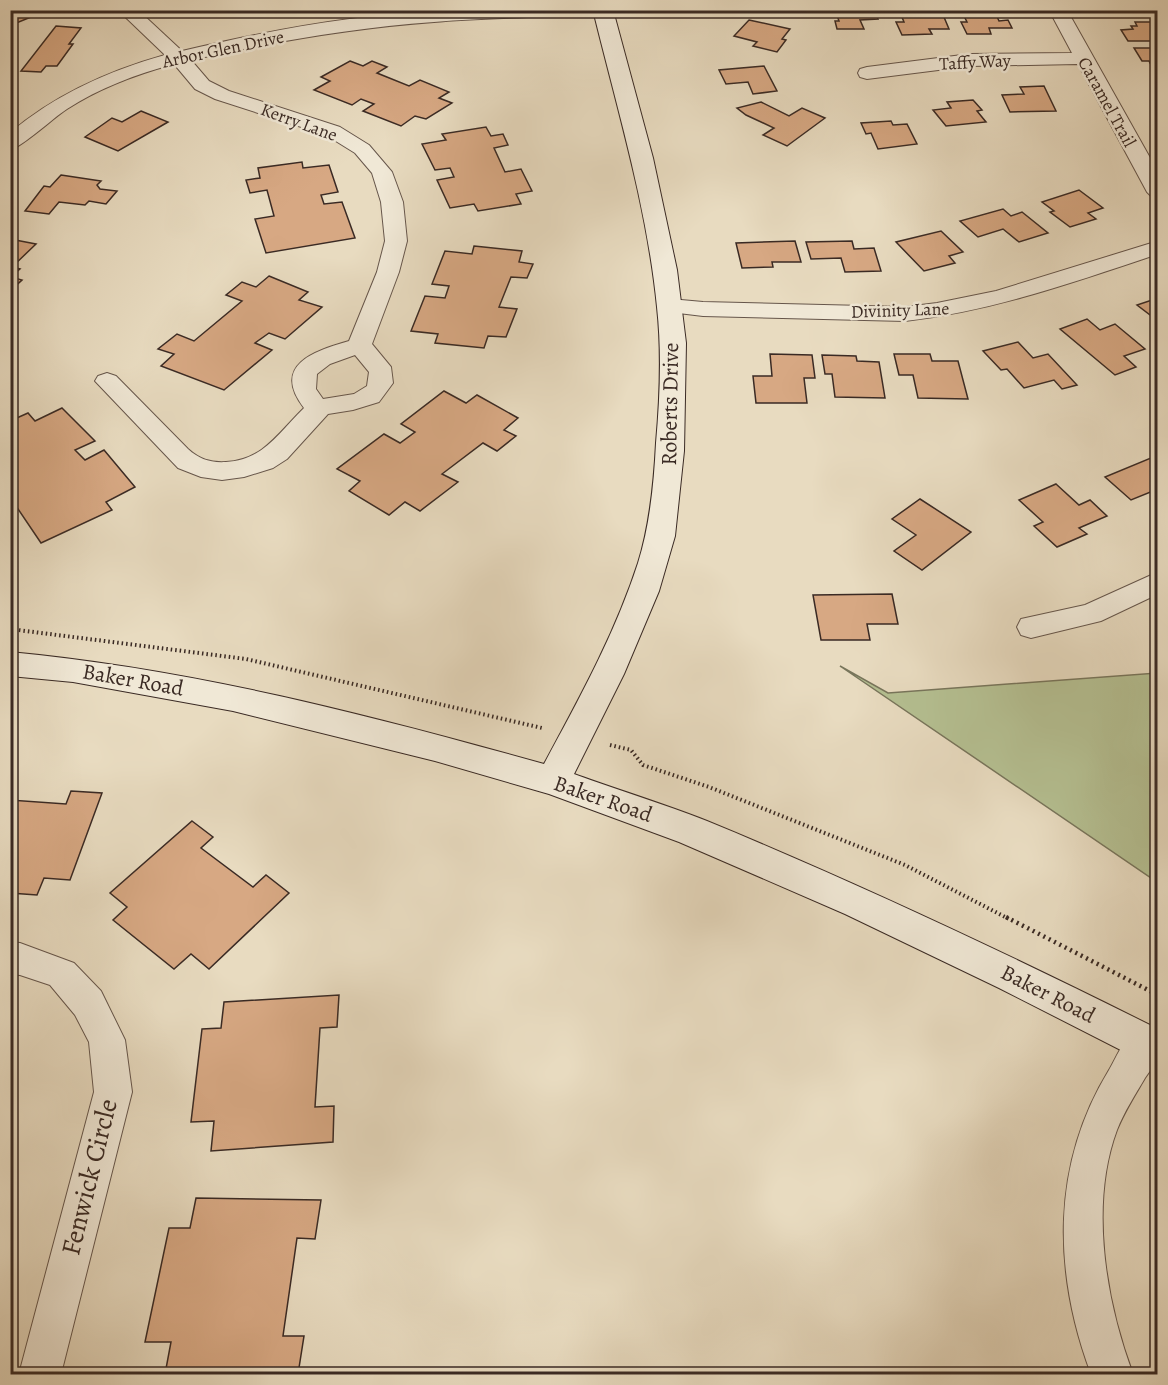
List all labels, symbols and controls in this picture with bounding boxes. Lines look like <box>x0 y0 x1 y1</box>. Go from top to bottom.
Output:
street label: Arbor Glen Drive <box>159 24 286 74</box>
street label: Taffy Way <box>939 48 1012 76</box>
street label: Caramel Trail <box>1072 53 1142 152</box>
street label: Kerry Lane <box>257 97 341 147</box>
street label: Divinity Lane <box>850 296 950 324</box>
street label: Roberts Drive <box>654 342 686 466</box>
street label: Baker Road <box>80 656 186 704</box>
street label: Baker Road <box>550 768 656 830</box>
street label: Baker Road <box>996 957 1101 1031</box>
street label: Fenwick Circle <box>52 1095 126 1259</box>

